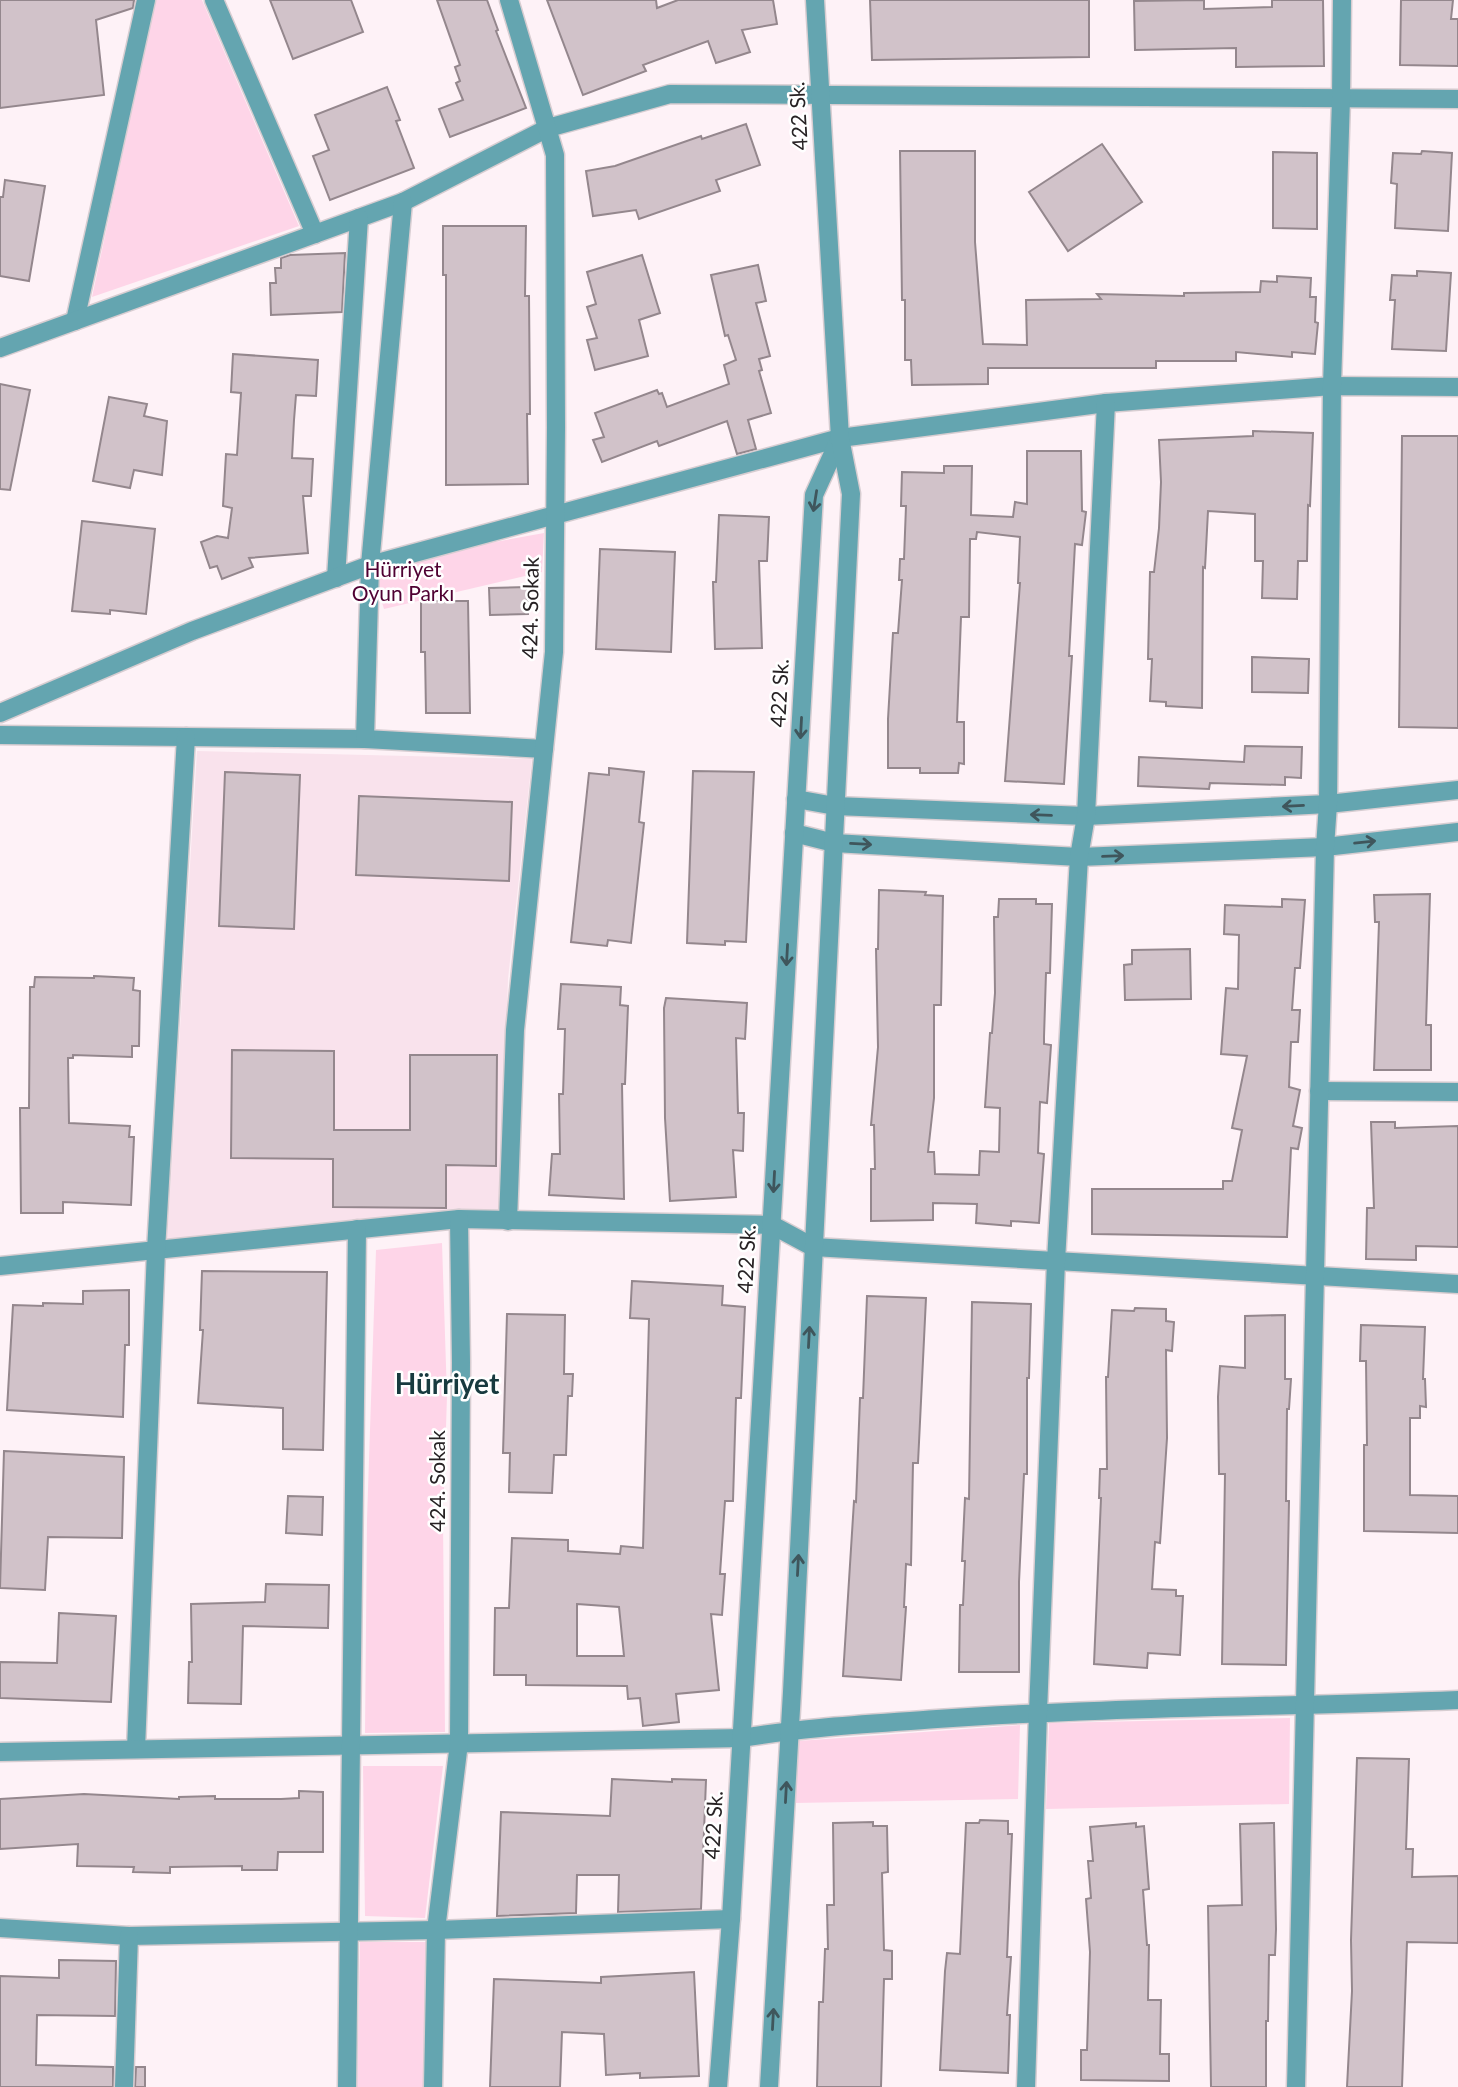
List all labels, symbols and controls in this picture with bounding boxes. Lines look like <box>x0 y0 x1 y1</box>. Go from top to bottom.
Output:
street label: 422 Sk. <box>783 81 812 151</box>
one-way arrow <box>808 489 821 512</box>
park label: Hürriyet Oyun Parkı <box>352 556 454 605</box>
street label: 424. Sokak <box>516 556 543 659</box>
street label: 422 Sk. <box>764 658 793 728</box>
one-way arrow <box>794 716 807 739</box>
one-way arrow <box>1282 800 1304 813</box>
one-way arrow <box>1030 808 1053 821</box>
one-way arrow <box>1353 836 1375 849</box>
one-way arrow <box>850 838 873 851</box>
one-way arrow <box>1101 849 1124 862</box>
one-way arrow <box>781 943 794 966</box>
one-way arrow <box>768 1171 781 1194</box>
street label: 422 Sk. <box>731 1224 760 1294</box>
one-way arrow <box>803 1327 816 1349</box>
district label: Hürriyet <box>395 1366 500 1400</box>
street label: 424. Sokak <box>424 1430 449 1532</box>
one-way arrow <box>791 1553 804 1576</box>
one-way arrow <box>780 1781 793 1804</box>
street label: 422 Sk. <box>698 1790 727 1860</box>
one-way arrow <box>766 2008 779 2031</box>

